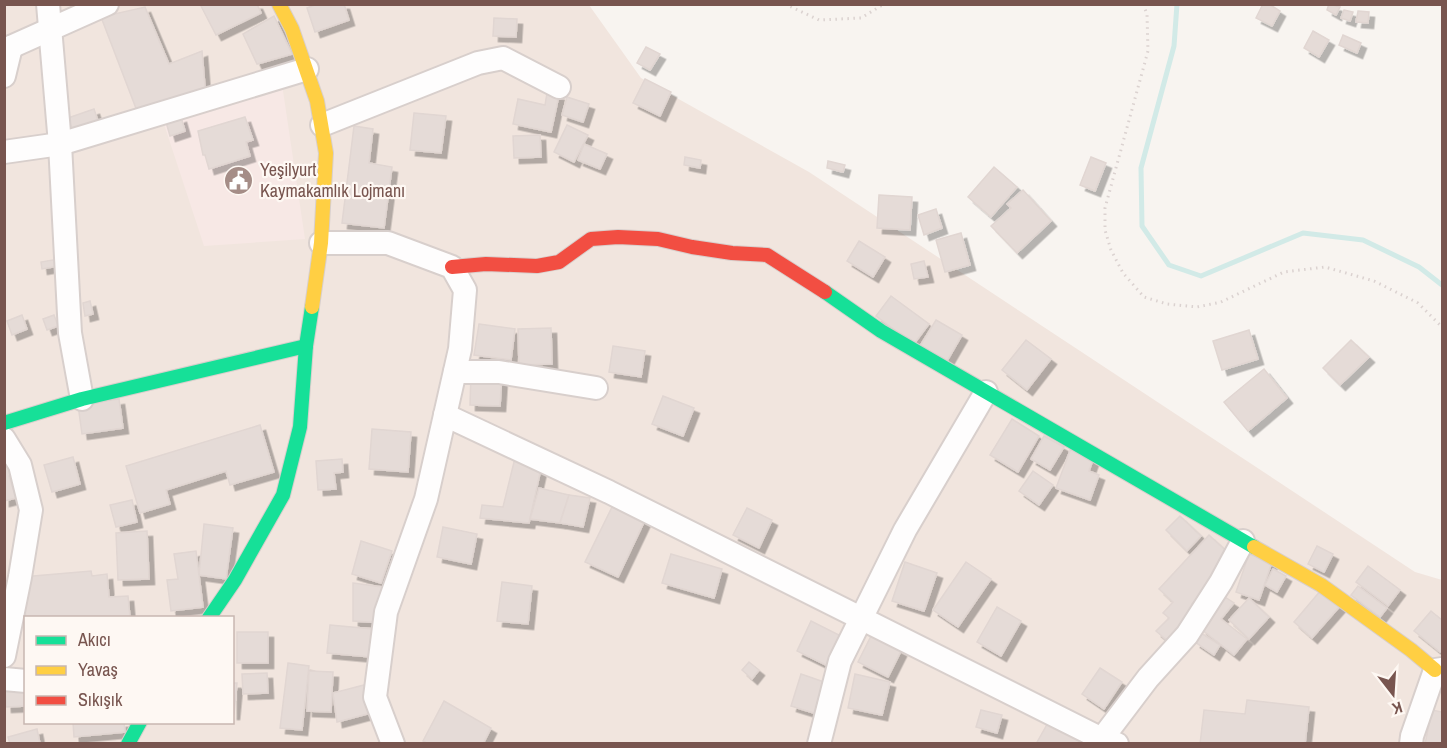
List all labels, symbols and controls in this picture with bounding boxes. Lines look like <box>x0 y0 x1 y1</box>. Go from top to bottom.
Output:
place label: Yeşilyurt Kaymakamlık Lojmanı <box>260 157 405 203</box>
public building icon: Yeşilyurt Kaymakamlık Lojmanı <box>223 164 255 196</box>
legend <box>24 616 234 724</box>
text: Akıcı <box>77 627 111 652</box>
text: Yavaş <box>78 657 118 682</box>
north arrow <box>1363 664 1423 724</box>
text: Sıkışık <box>78 687 123 712</box>
text: K <box>1389 696 1405 720</box>

